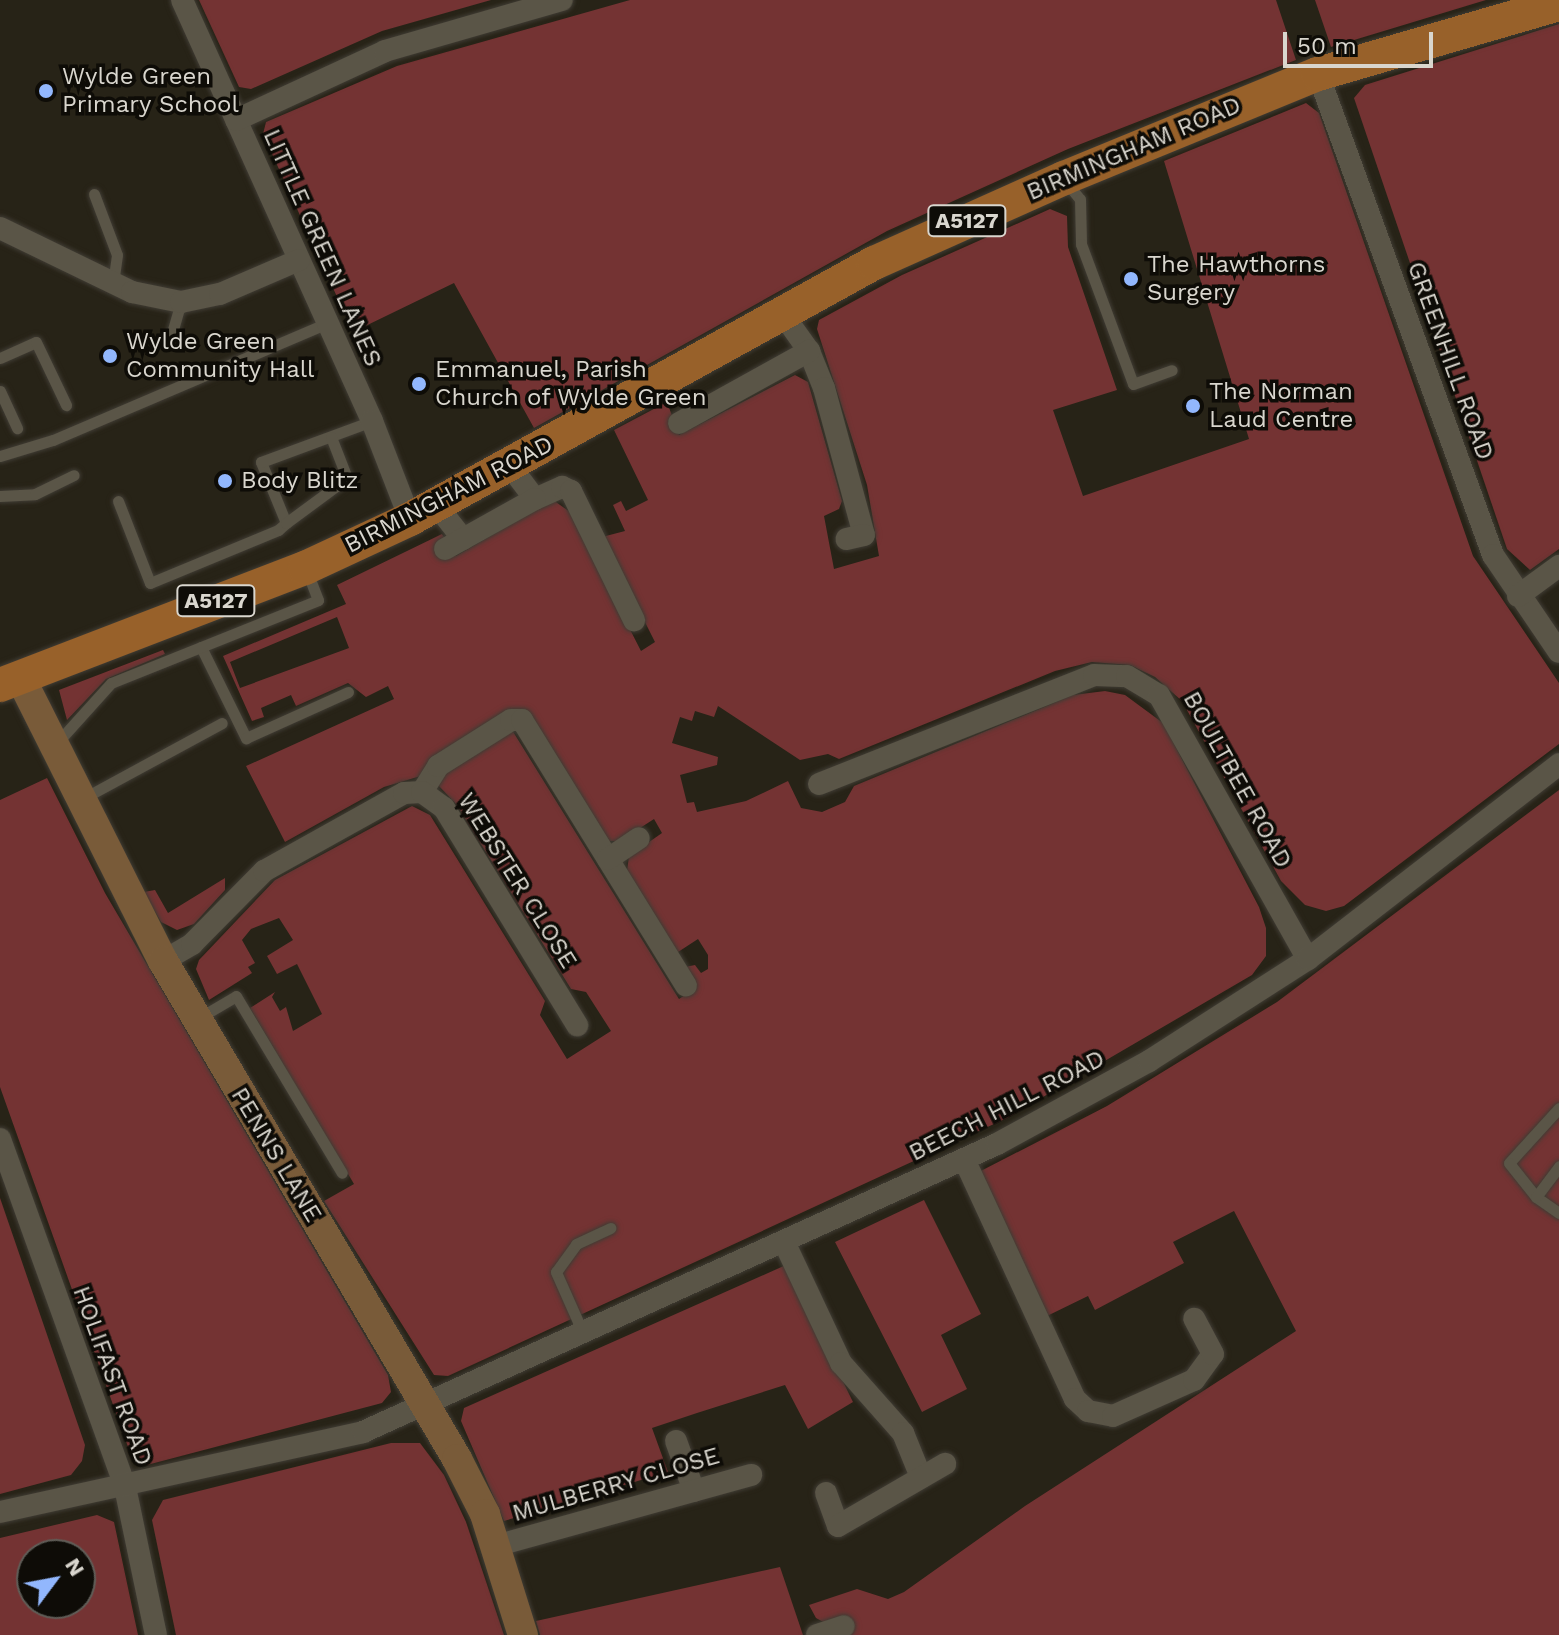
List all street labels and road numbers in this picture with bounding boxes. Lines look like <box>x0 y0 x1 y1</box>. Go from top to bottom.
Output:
street label: BIRMINGHAM ROAD <box>1023 91 1245 207</box>
street label: LITTLE GREEN LANES <box>257 125 387 371</box>
road number: A5127 <box>927 203 1007 239</box>
street label: GREENHILL ROAD <box>1401 258 1499 464</box>
street label: BIRMINGHAM ROAD <box>340 430 558 560</box>
road number: A5127 <box>176 583 256 619</box>
street label: BOULTBEE ROAD <box>1177 687 1297 873</box>
street label: WEBSTER CLOSE <box>451 788 583 974</box>
street label: BEECH HILL ROAD <box>904 1044 1110 1168</box>
street label: PENNS LANE <box>225 1082 327 1228</box>
street label: HOLIFAST ROAD <box>66 1282 158 1470</box>
street label: MULBERRY CLOSE <box>509 1442 723 1528</box>

